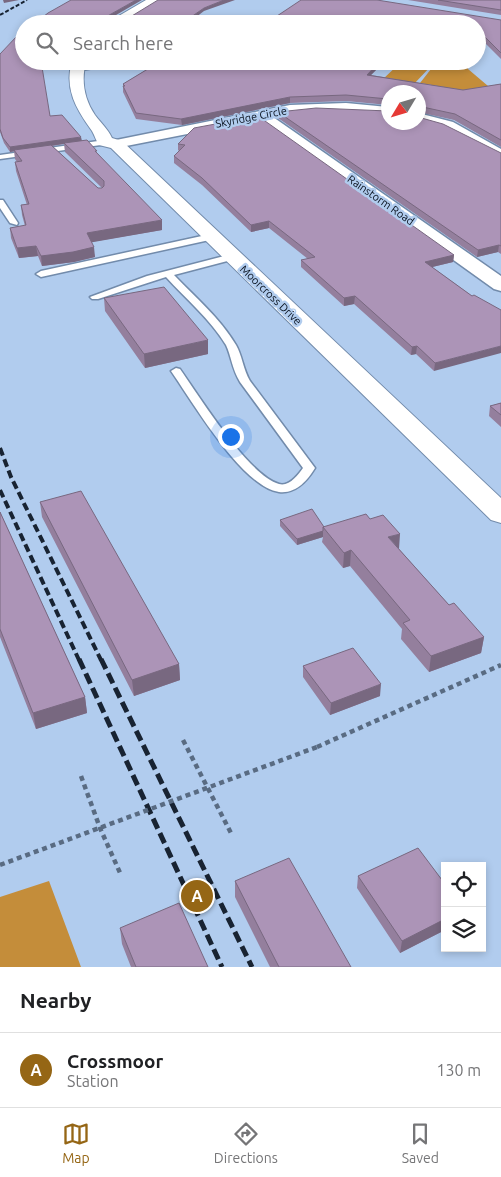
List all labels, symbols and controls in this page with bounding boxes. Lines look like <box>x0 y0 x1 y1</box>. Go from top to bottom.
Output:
search box <box>15 15 486 70</box>
icon: search <box>33 29 61 57</box>
text: Search here <box>73 32 173 54</box>
north arrow <box>381 85 426 130</box>
street label: Skyridge Circle <box>214 104 288 130</box>
street label: Rainstorm Road <box>345 173 417 227</box>
street label: Moorcross Drive <box>238 263 304 327</box>
your location <box>218 424 244 450</box>
map controls <box>441 862 486 952</box>
button: locate <box>441 862 486 907</box>
pin: A <box>181 877 213 915</box>
button: layers <box>441 907 486 952</box>
text: Nearby <box>20 988 91 1012</box>
text: Crossmoor <box>67 1050 163 1072</box>
text: A <box>30 1061 42 1079</box>
text: 130 m <box>436 1061 481 1079</box>
text: Station <box>67 1072 119 1090</box>
tab: Map <box>62 1120 90 1166</box>
tab: Directions <box>214 1120 278 1166</box>
tab: Saved <box>402 1120 439 1166</box>

